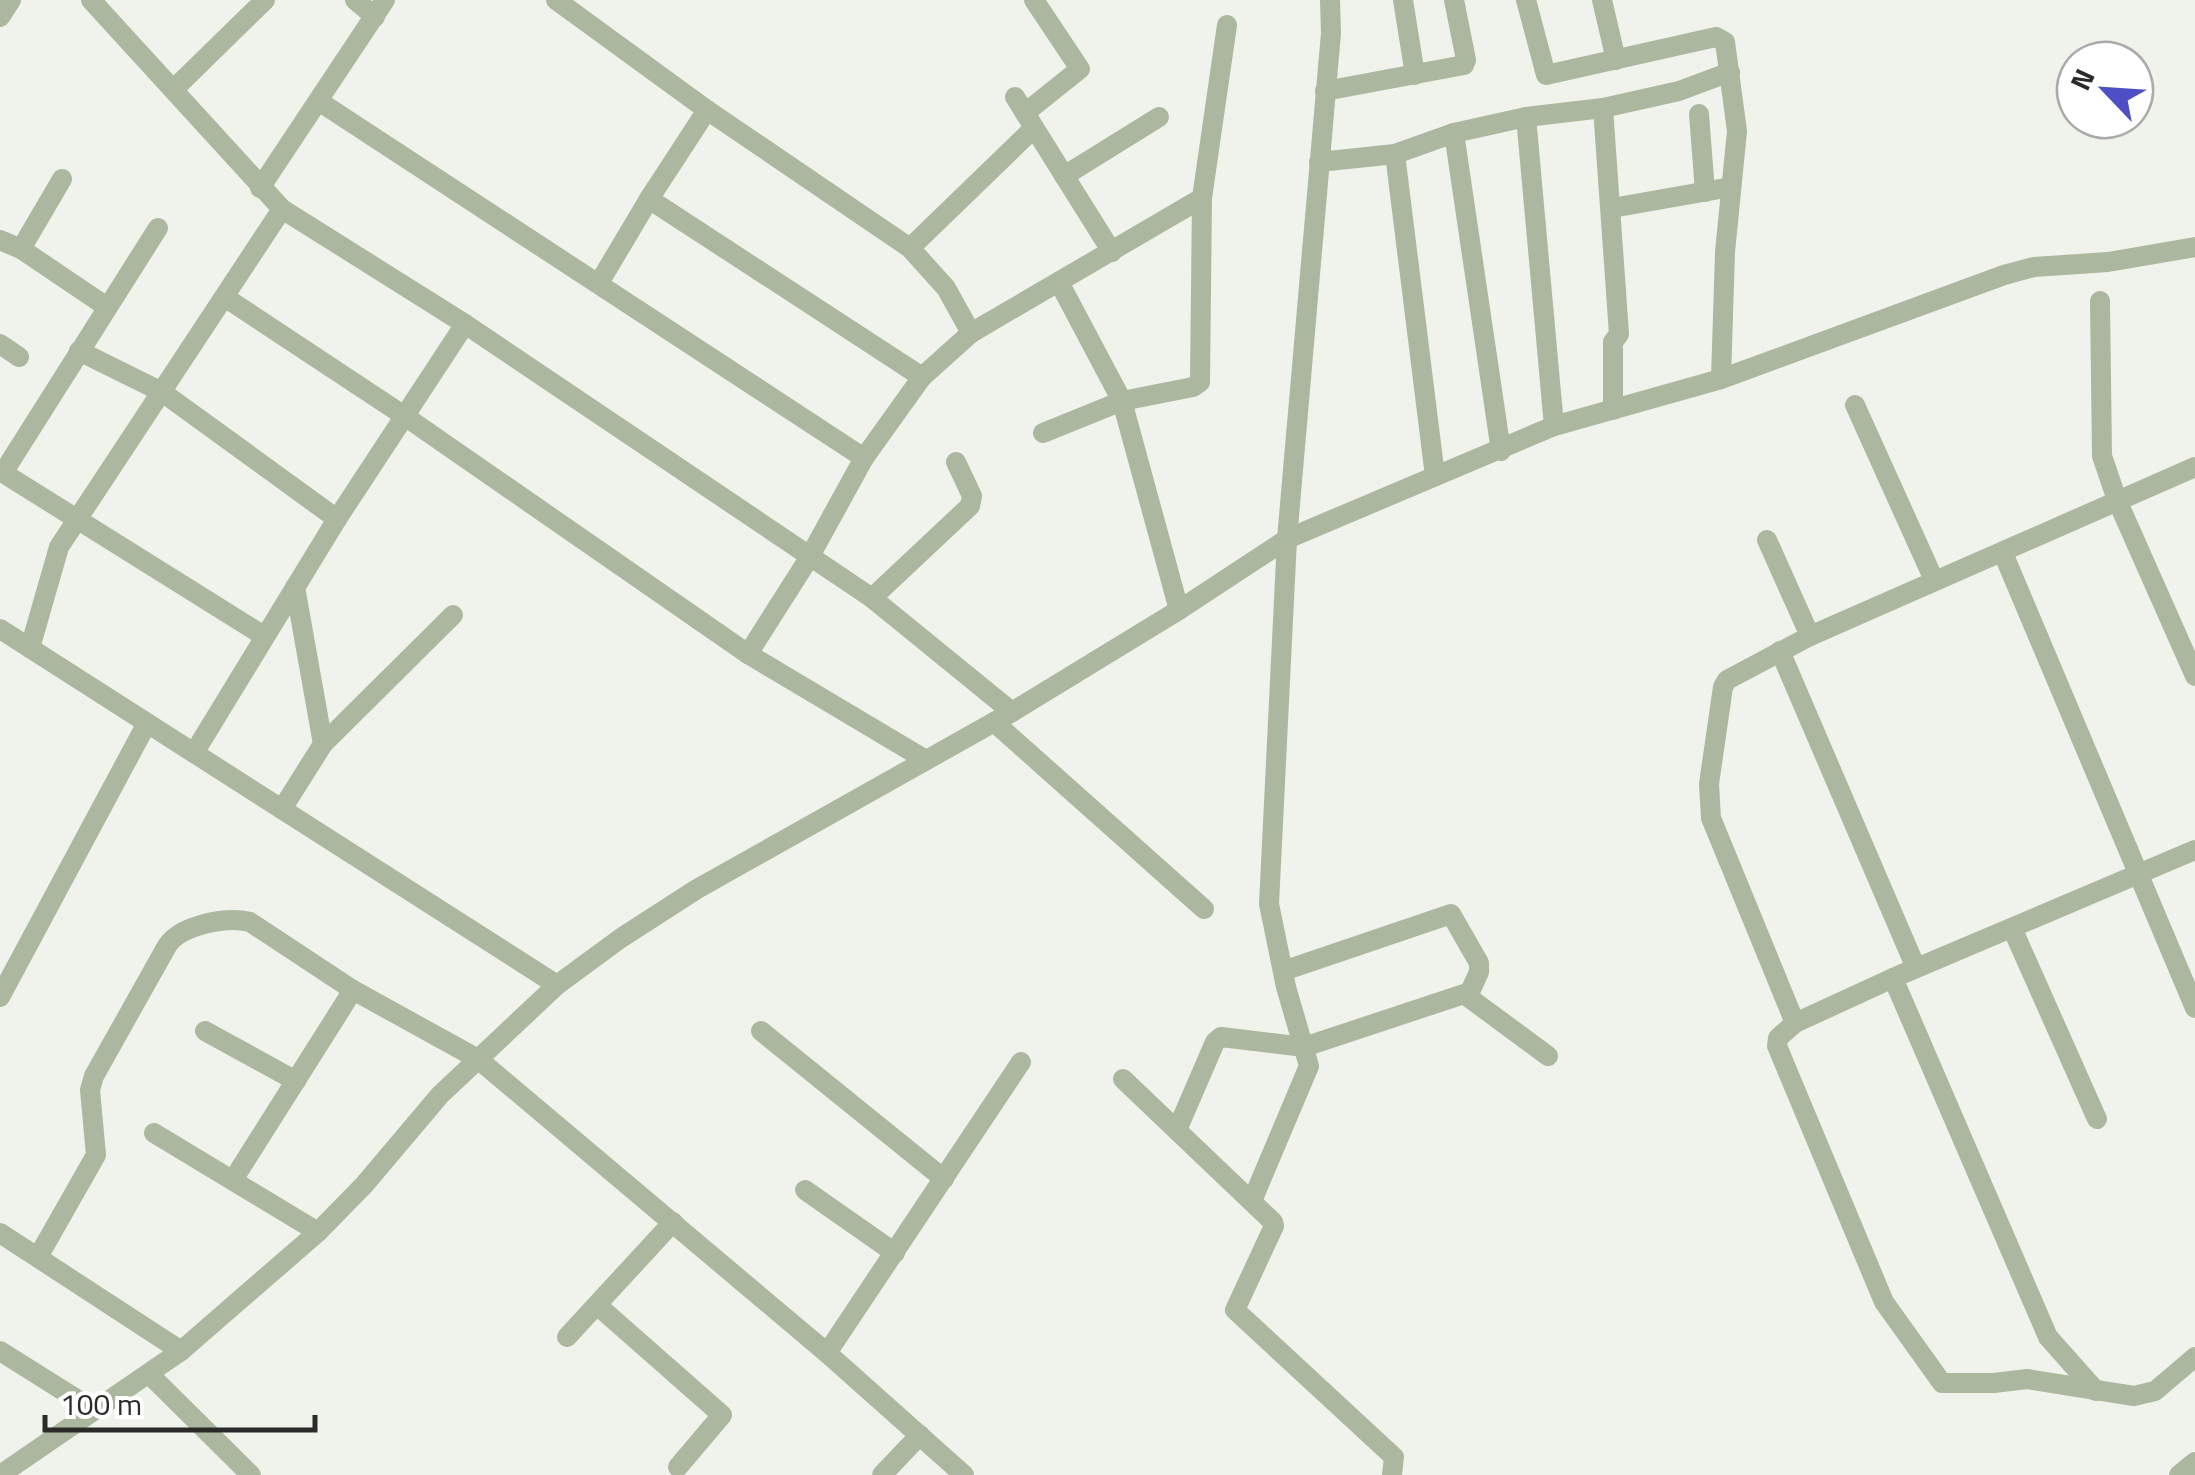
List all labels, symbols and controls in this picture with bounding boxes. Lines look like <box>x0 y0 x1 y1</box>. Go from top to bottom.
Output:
north arrow <box>2055 40 2155 140</box>
text: N <box>2058 61 2105 97</box>
scale bar <box>45 1370 315 1432</box>
text: 100 m <box>60 1381 142 1427</box>

